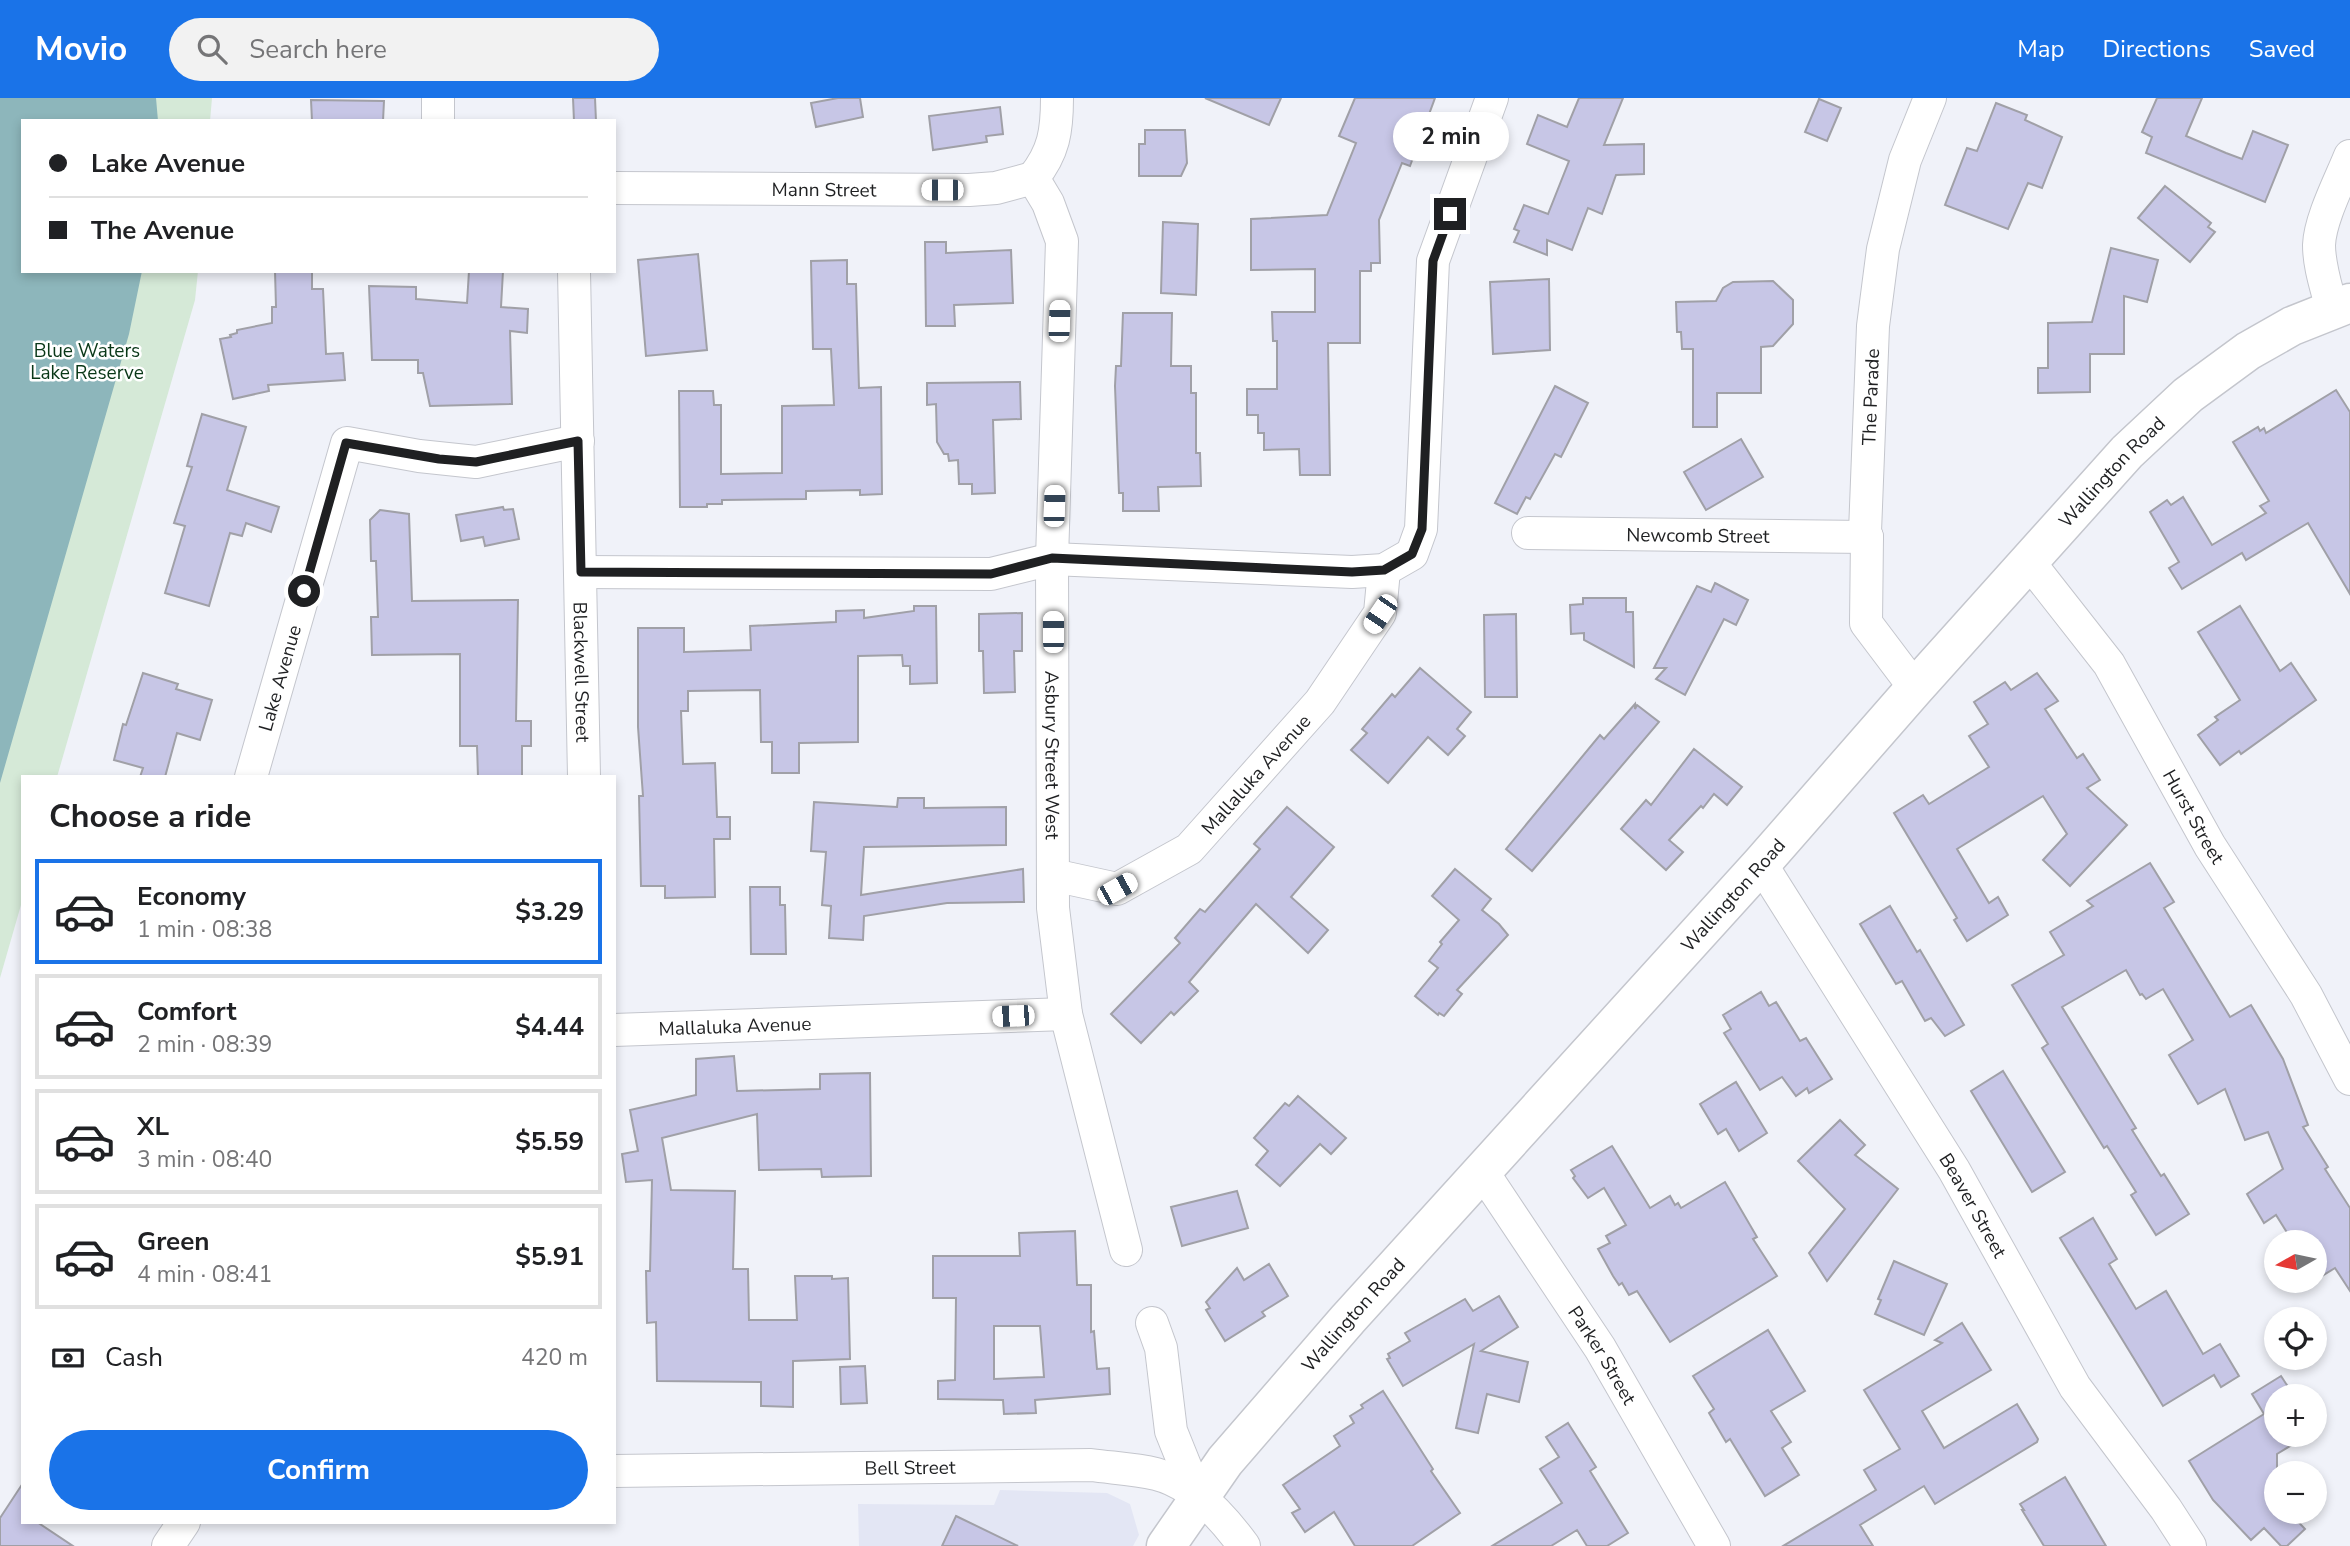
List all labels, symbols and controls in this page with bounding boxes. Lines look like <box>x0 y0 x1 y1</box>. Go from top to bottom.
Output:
search box <box>169 18 659 81</box>
text: Movio <box>35 27 127 72</box>
icon: search <box>193 30 231 68</box>
text: Search here <box>249 32 387 67</box>
text: Map <box>2017 33 2064 65</box>
text: Directions <box>2102 33 2211 65</box>
text: Saved <box>2249 33 2315 65</box>
callout: 2 min <box>1392 113 1508 162</box>
text: 2 min <box>1421 121 1481 152</box>
text: Lake Avenue <box>91 146 245 181</box>
street label: Mann Street <box>772 177 877 203</box>
car <box>922 180 964 201</box>
route end <box>1434 198 1466 230</box>
text: The Avenue <box>91 213 234 248</box>
car <box>1048 300 1071 342</box>
park label: Blue Waters Lake Reserve <box>30 338 144 386</box>
street label: The Parade <box>1856 348 1886 446</box>
street label: Wallington Road <box>2053 411 2171 534</box>
car <box>1043 485 1066 527</box>
street label: Newcomb Street <box>1626 522 1770 550</box>
route start <box>288 575 320 607</box>
car <box>1360 591 1401 637</box>
street label: Blackwell Street <box>567 601 595 743</box>
car <box>1043 611 1064 653</box>
street label: Lake Avenue <box>253 622 308 734</box>
street label: Asbury Street West <box>1038 671 1065 840</box>
street label: Mallaluka Avenue <box>1196 709 1317 841</box>
street label: Hurst Street <box>2156 765 2230 869</box>
text: Choose a ride <box>49 795 251 838</box>
street label: Wallington Road <box>1675 833 1792 958</box>
car <box>1094 870 1141 908</box>
text: Economy <box>137 879 246 914</box>
icon: car <box>53 880 116 943</box>
text: $3.29 <box>515 894 584 929</box>
text: 1 min · 08:38 <box>137 914 272 945</box>
text: Comfort <box>137 994 237 1029</box>
icon: car <box>53 995 116 1058</box>
car <box>992 1005 1035 1027</box>
text: $4.44 <box>515 1009 584 1044</box>
street label: Mallaluka Avenue <box>658 1011 812 1042</box>
text: 2 min · 08:39 <box>137 1029 272 1060</box>
text: XL <box>137 1109 169 1144</box>
icon: car <box>53 1110 116 1173</box>
text: $5.59 <box>515 1124 584 1159</box>
text: 3 min · 08:40 <box>137 1144 272 1175</box>
street label: Beaver Street <box>1933 1148 2013 1263</box>
text: Green <box>137 1224 210 1259</box>
icon: car <box>53 1225 116 1288</box>
north arrow <box>2264 1230 2328 1293</box>
map controls <box>2264 1230 2327 1524</box>
text: $5.91 <box>515 1239 584 1274</box>
street label: Wallington Road <box>1296 1252 1411 1378</box>
text: 4 min · 08:41 <box>137 1259 272 1290</box>
street label: Parker Street <box>1561 1301 1642 1410</box>
button: locate <box>2264 1307 2327 1370</box>
icon: cash <box>49 1339 87 1377</box>
text: Cash <box>105 1340 163 1375</box>
text: 420 m <box>521 1342 588 1373</box>
button: + <box>2264 1384 2327 1447</box>
button: Confirm <box>49 1430 588 1510</box>
street label: Bell Street <box>864 1455 956 1482</box>
button: − <box>2264 1461 2327 1524</box>

